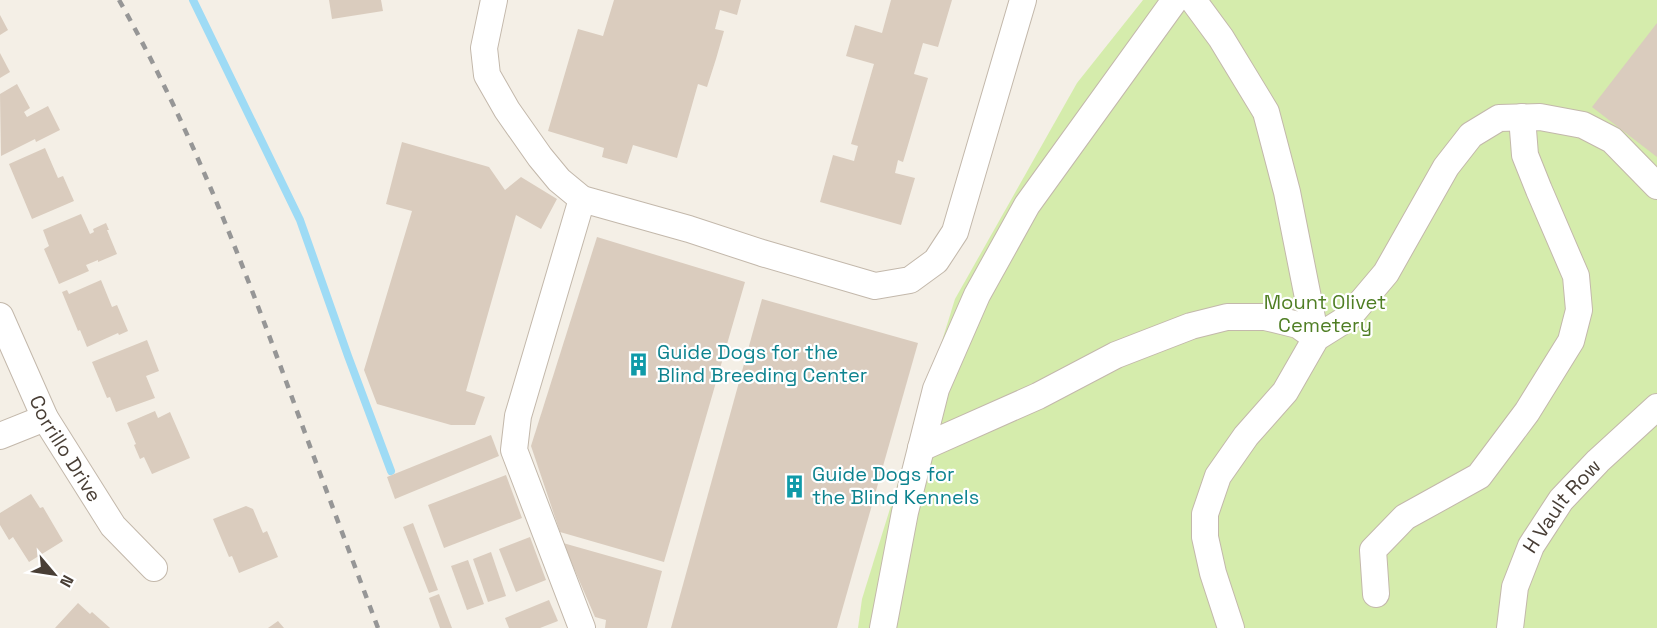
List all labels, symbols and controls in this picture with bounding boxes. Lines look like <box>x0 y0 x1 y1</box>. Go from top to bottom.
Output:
park label: Mount Olivet Cemetery <box>1264 289 1386 338</box>
place label: Guide Dogs for the Blind Breeding Center <box>657 339 867 388</box>
building icon: Guide Dogs for the Blind Breeding Center <box>626 351 652 377</box>
street label: Corrillo Drive <box>24 391 108 507</box>
street label: H Vault Row <box>1517 453 1606 558</box>
place label: Guide Dogs for the Blind Kennels <box>812 461 979 510</box>
building icon: Guide Dogs for the Blind Kennels <box>781 473 807 499</box>
north arrow <box>24 544 84 604</box>
text: N <box>55 571 78 591</box>

